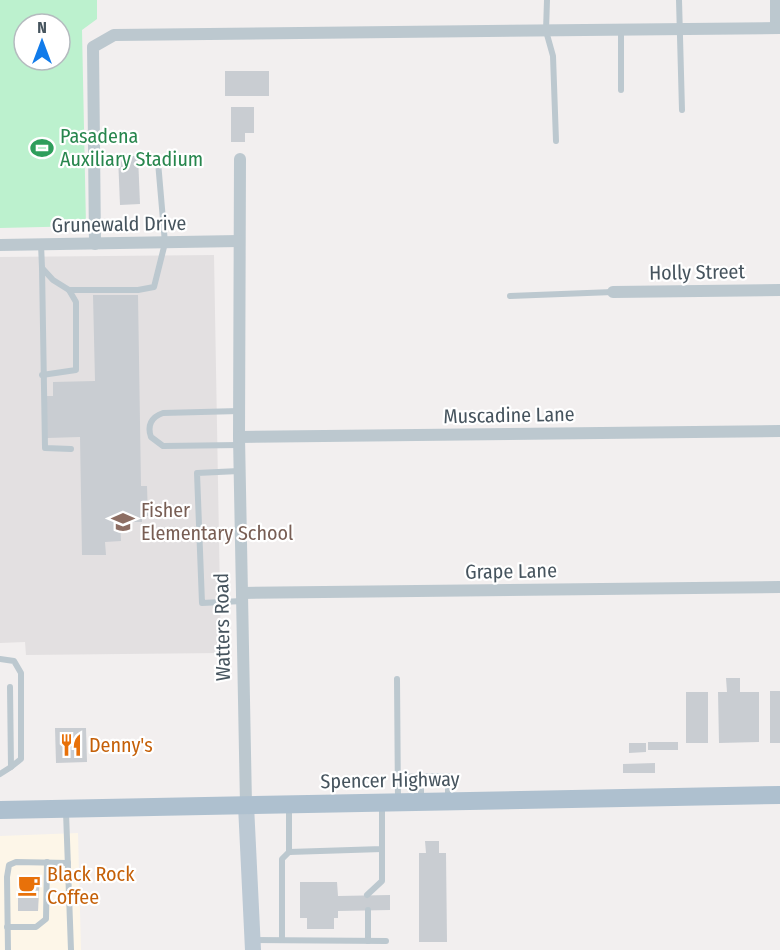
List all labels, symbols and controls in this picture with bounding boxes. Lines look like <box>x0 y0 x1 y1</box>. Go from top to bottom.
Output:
north arrow <box>12 12 72 72</box>
text: N <box>37 18 47 37</box>
place label: Pasadena Auxiliary Stadium <box>60 124 203 171</box>
sports icon: Pasadena Auxiliary Stadium <box>29 135 55 161</box>
street label: Grunewald Drive <box>51 211 187 237</box>
street label: Holly Street <box>649 259 746 285</box>
street label: Muscadine Lane <box>443 402 575 428</box>
place label: Fisher Elementary School <box>141 498 293 545</box>
school or university icon: Fisher Elementary School <box>110 509 136 535</box>
street label: Grape Lane <box>465 558 557 584</box>
street label: Watters Road <box>209 573 235 681</box>
restaurant icon: Denny's <box>58 732 84 758</box>
place label: Denny's <box>89 733 153 757</box>
street label: Spencer Highway <box>320 767 460 793</box>
place label: Black Rock Coffee <box>47 862 135 909</box>
cafe icon: Black Rock Coffee <box>16 872 42 898</box>

